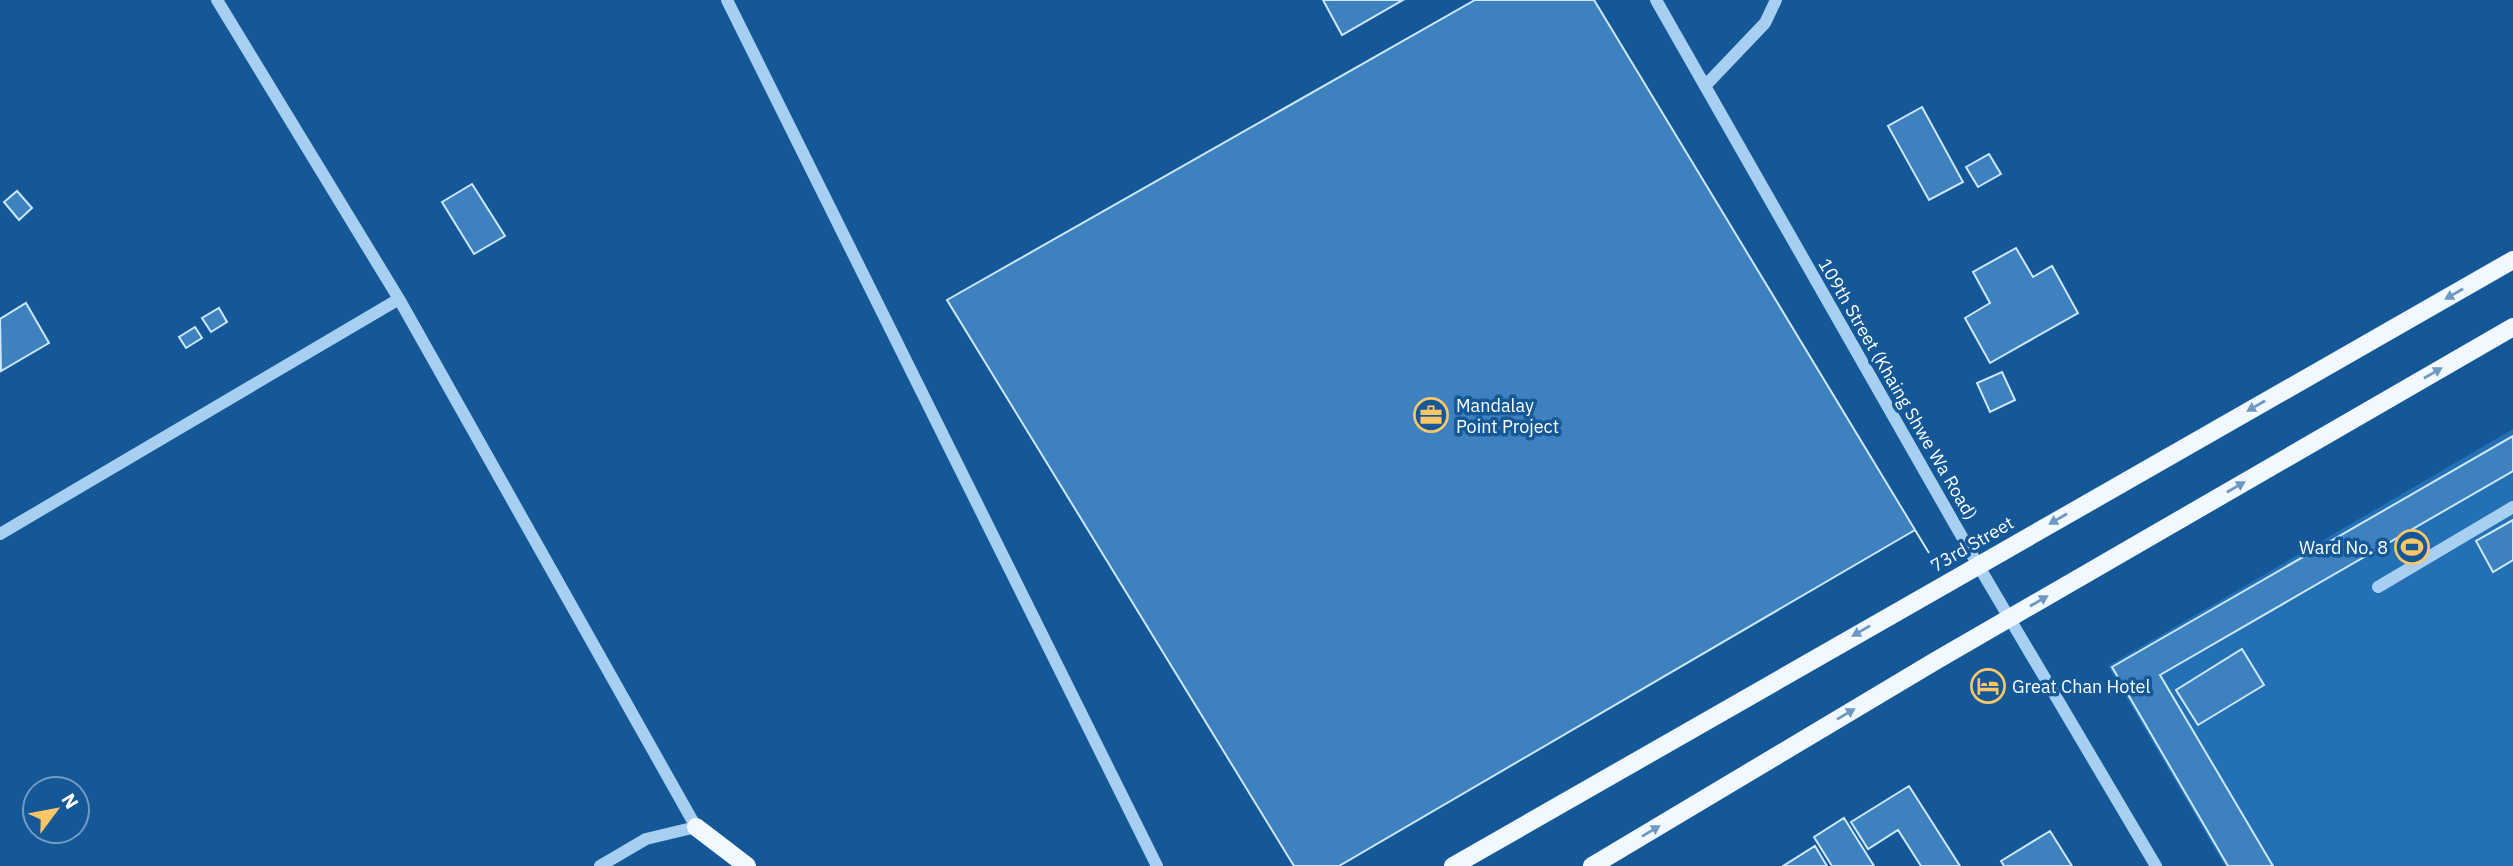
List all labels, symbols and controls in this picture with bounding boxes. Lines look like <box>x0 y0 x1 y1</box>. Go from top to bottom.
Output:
street label: 109th Street (Khaing Shwe Wa Road) <box>1814 254 1982 524</box>
one-way arrow <box>2444 288 2463 300</box>
one-way arrow <box>2423 367 2442 380</box>
place label: Mandalay Point Project <box>1456 394 1559 438</box>
office icon: Mandalay Point Project <box>1412 396 1450 434</box>
one-way arrow <box>2246 400 2266 412</box>
one-way arrow <box>2226 481 2245 493</box>
street label: 73rd Street <box>1926 511 2018 577</box>
one-way arrow <box>2049 513 2068 525</box>
sports icon: Ward No. 8 <box>2393 528 2431 566</box>
place label: Ward No. 8 <box>2299 536 2388 559</box>
one-way arrow <box>2029 595 2048 607</box>
one-way arrow <box>1851 625 1870 637</box>
hotel icon: Great Chan Hotel <box>1969 667 2007 705</box>
place label: Great Chan Hotel <box>2012 675 2151 698</box>
one-way arrow <box>1836 708 1855 720</box>
north arrow <box>21 775 91 845</box>
text: N <box>57 789 84 813</box>
one-way arrow <box>1641 825 1660 837</box>

